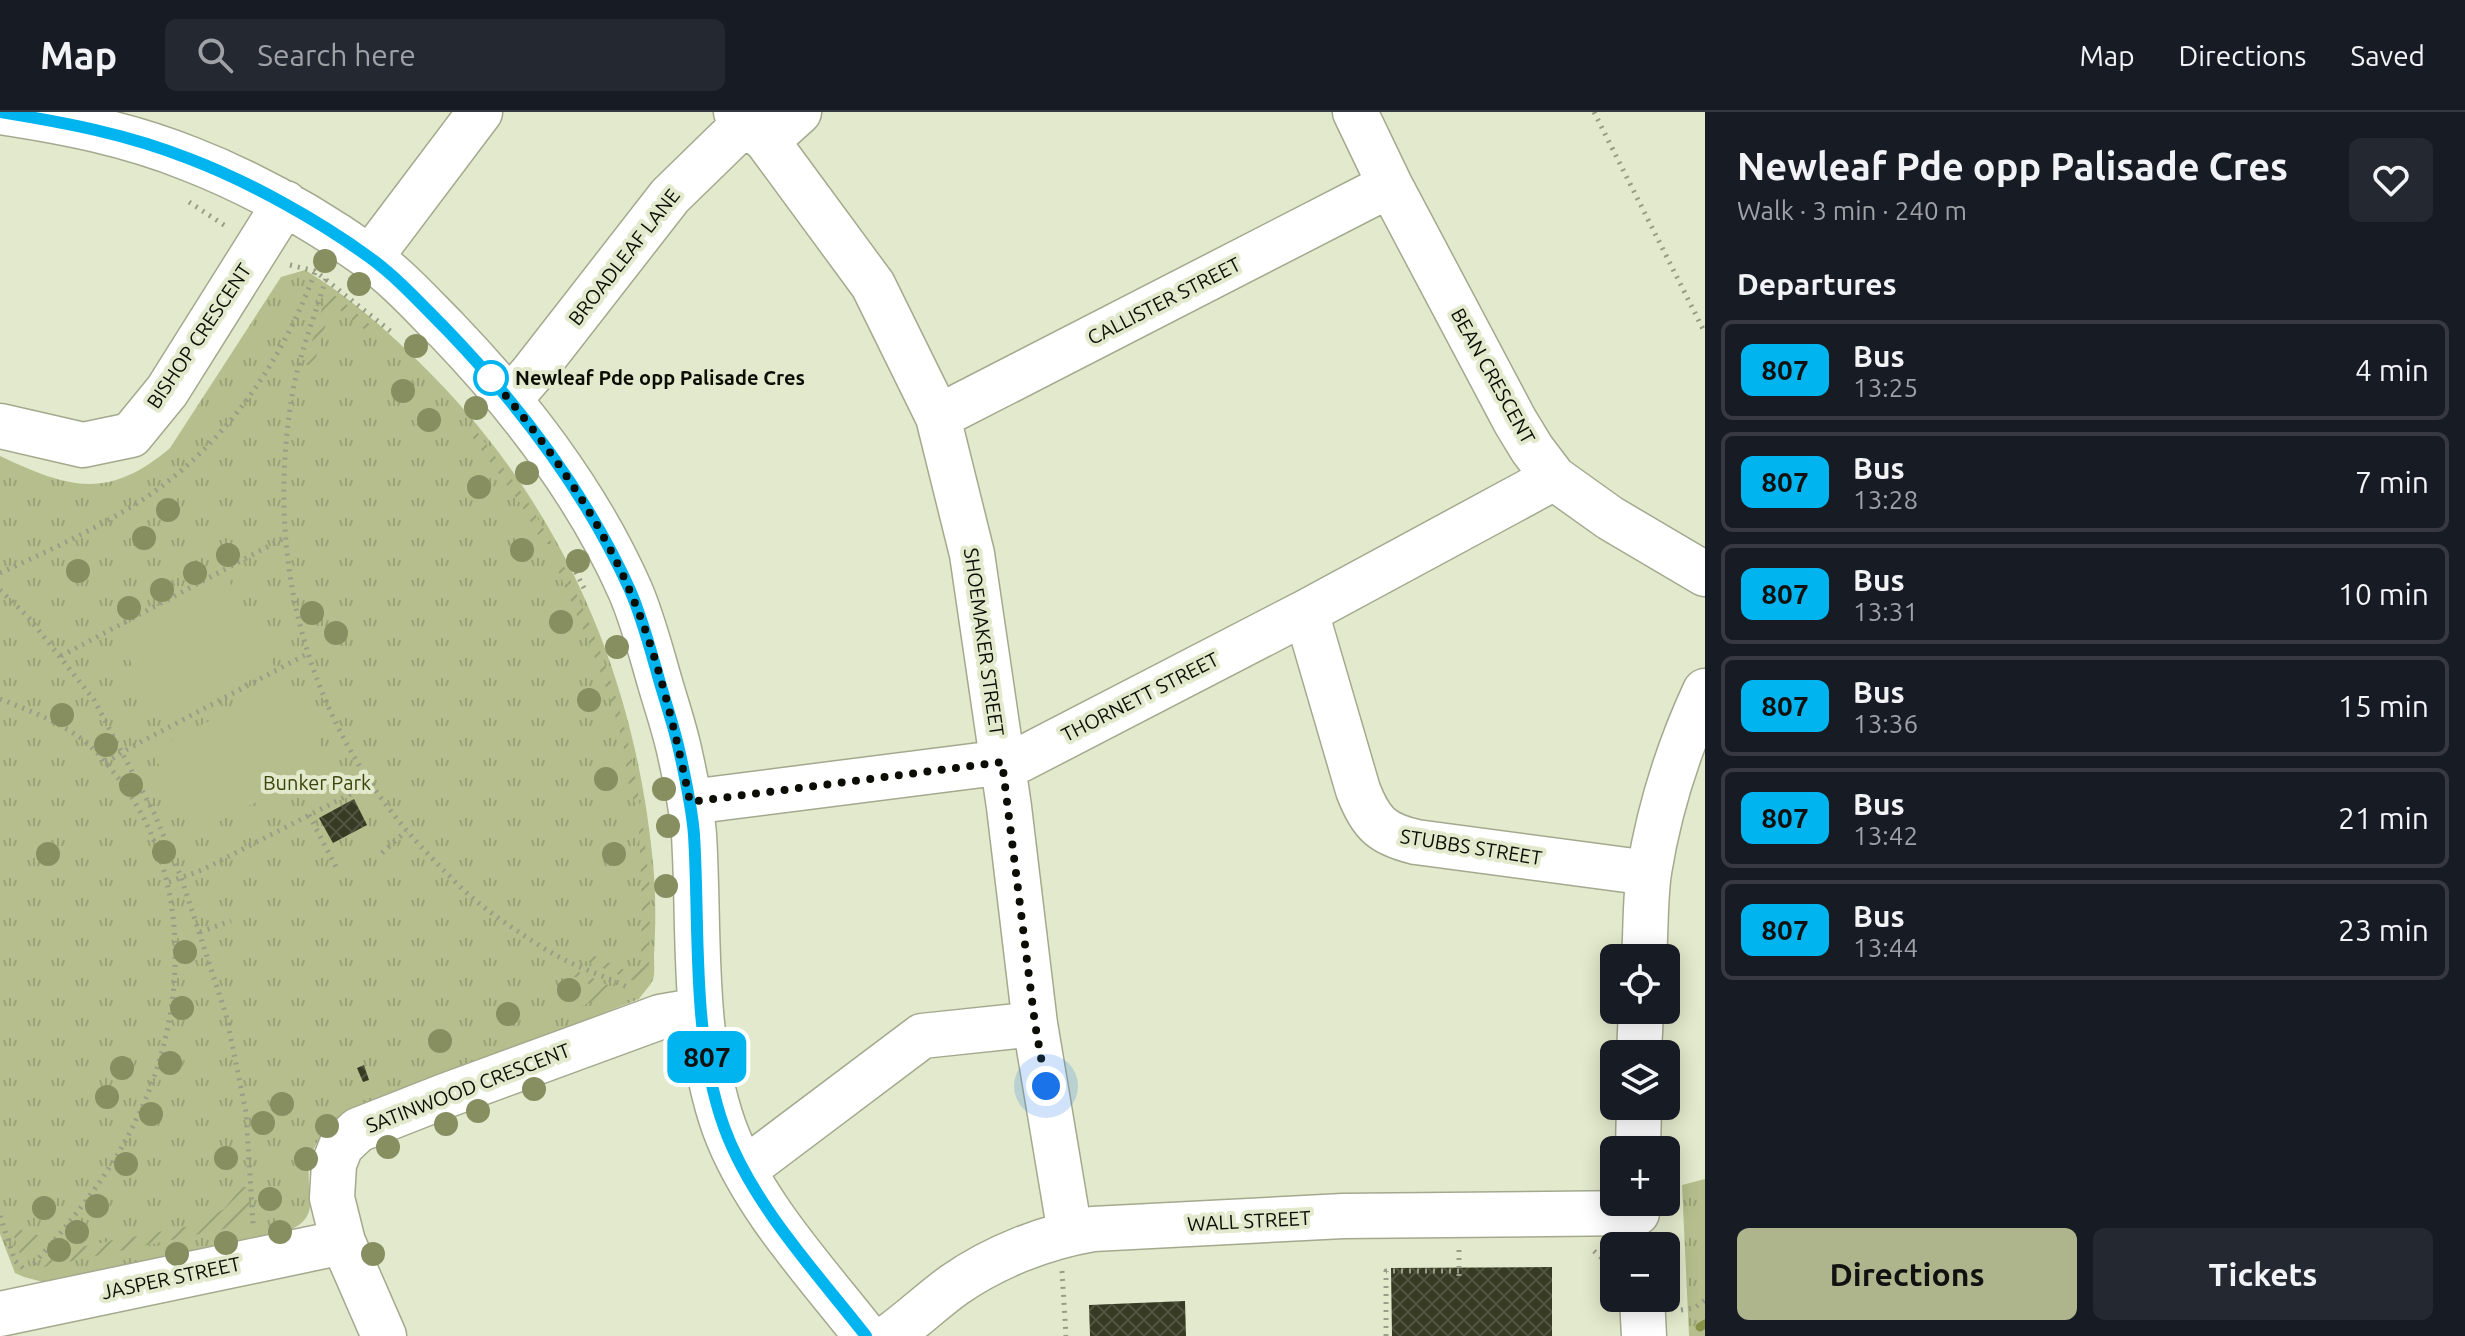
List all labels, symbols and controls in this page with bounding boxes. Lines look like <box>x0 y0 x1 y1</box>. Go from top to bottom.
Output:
search box <box>165 19 725 91</box>
icon: search <box>193 33 237 77</box>
text: Map <box>40 34 117 76</box>
text: Search here <box>257 38 416 72</box>
text: Map <box>2079 40 2135 71</box>
text: Directions <box>2179 40 2306 71</box>
text: Saved <box>2350 40 2425 71</box>
button: heart <box>2349 138 2433 222</box>
text: Newleaf Pde opp Palisade Cres <box>1737 145 2288 187</box>
street label: BROADLEAF LANE <box>563 184 684 329</box>
text: Walk · 3 min · 240 m <box>1737 196 1967 225</box>
street label: CALLISTER STREET <box>1083 252 1244 349</box>
street label: BISHOP CRESCENT <box>142 259 256 412</box>
text: Departures <box>1737 267 1897 301</box>
street label: BEAN CRESCENT <box>1447 304 1540 448</box>
text: Bus <box>1853 339 1905 373</box>
text: 4 min <box>2355 353 2429 387</box>
text: 807 <box>1761 354 1809 385</box>
marker: Newleaf Pde opp Palisade Cres <box>474 361 508 395</box>
place label: Newleaf Pde opp Palisade Cres <box>515 366 805 389</box>
text: 13:25 <box>1853 373 1918 402</box>
text: Bus <box>1853 451 1905 485</box>
text: 7 min <box>2355 465 2429 499</box>
text: 807 <box>1761 466 1809 497</box>
text: 13:28 <box>1853 485 1918 514</box>
street label: SHOEMAKER STREET <box>960 546 1009 737</box>
text: Bus <box>1853 563 1905 597</box>
text: 10 min <box>2338 577 2429 611</box>
text: 807 <box>1761 578 1809 609</box>
text: 13:31 <box>1853 597 1918 626</box>
street label: THORNETT STREET <box>1057 647 1222 746</box>
text: Bus <box>1853 675 1905 709</box>
text: 15 min <box>2338 689 2429 723</box>
text: 807 <box>1761 690 1809 721</box>
text: 13:36 <box>1853 709 1918 738</box>
park label: Bunker Park <box>263 771 371 794</box>
text: Bus <box>1853 787 1905 821</box>
text: 21 min <box>2338 801 2429 835</box>
text: 807 <box>1761 802 1809 833</box>
text: 13:42 <box>1853 821 1918 850</box>
street label: STUBBS STREET <box>1399 824 1544 869</box>
text: Bus <box>1853 899 1905 933</box>
text: 23 min <box>2338 913 2429 947</box>
text: 807 <box>1761 914 1809 945</box>
text: 13:44 <box>1853 933 1918 962</box>
map controls <box>1600 944 1680 1312</box>
button: locate <box>1600 944 1680 1024</box>
line badge: 807 <box>661 1031 753 1083</box>
street label: SATINWOOD CRESCENT <box>363 1038 573 1137</box>
button: layers <box>1600 1040 1680 1120</box>
text: 807 <box>683 1041 731 1072</box>
your location <box>1026 1066 1066 1106</box>
button: + <box>1600 1136 1680 1216</box>
street label: WALL STREET <box>1187 1206 1311 1235</box>
button: Directions <box>1737 1228 2077 1320</box>
button: Tickets <box>2093 1228 2433 1320</box>
button: − <box>1600 1232 1680 1312</box>
street label: JASPER STREET <box>99 1252 242 1303</box>

